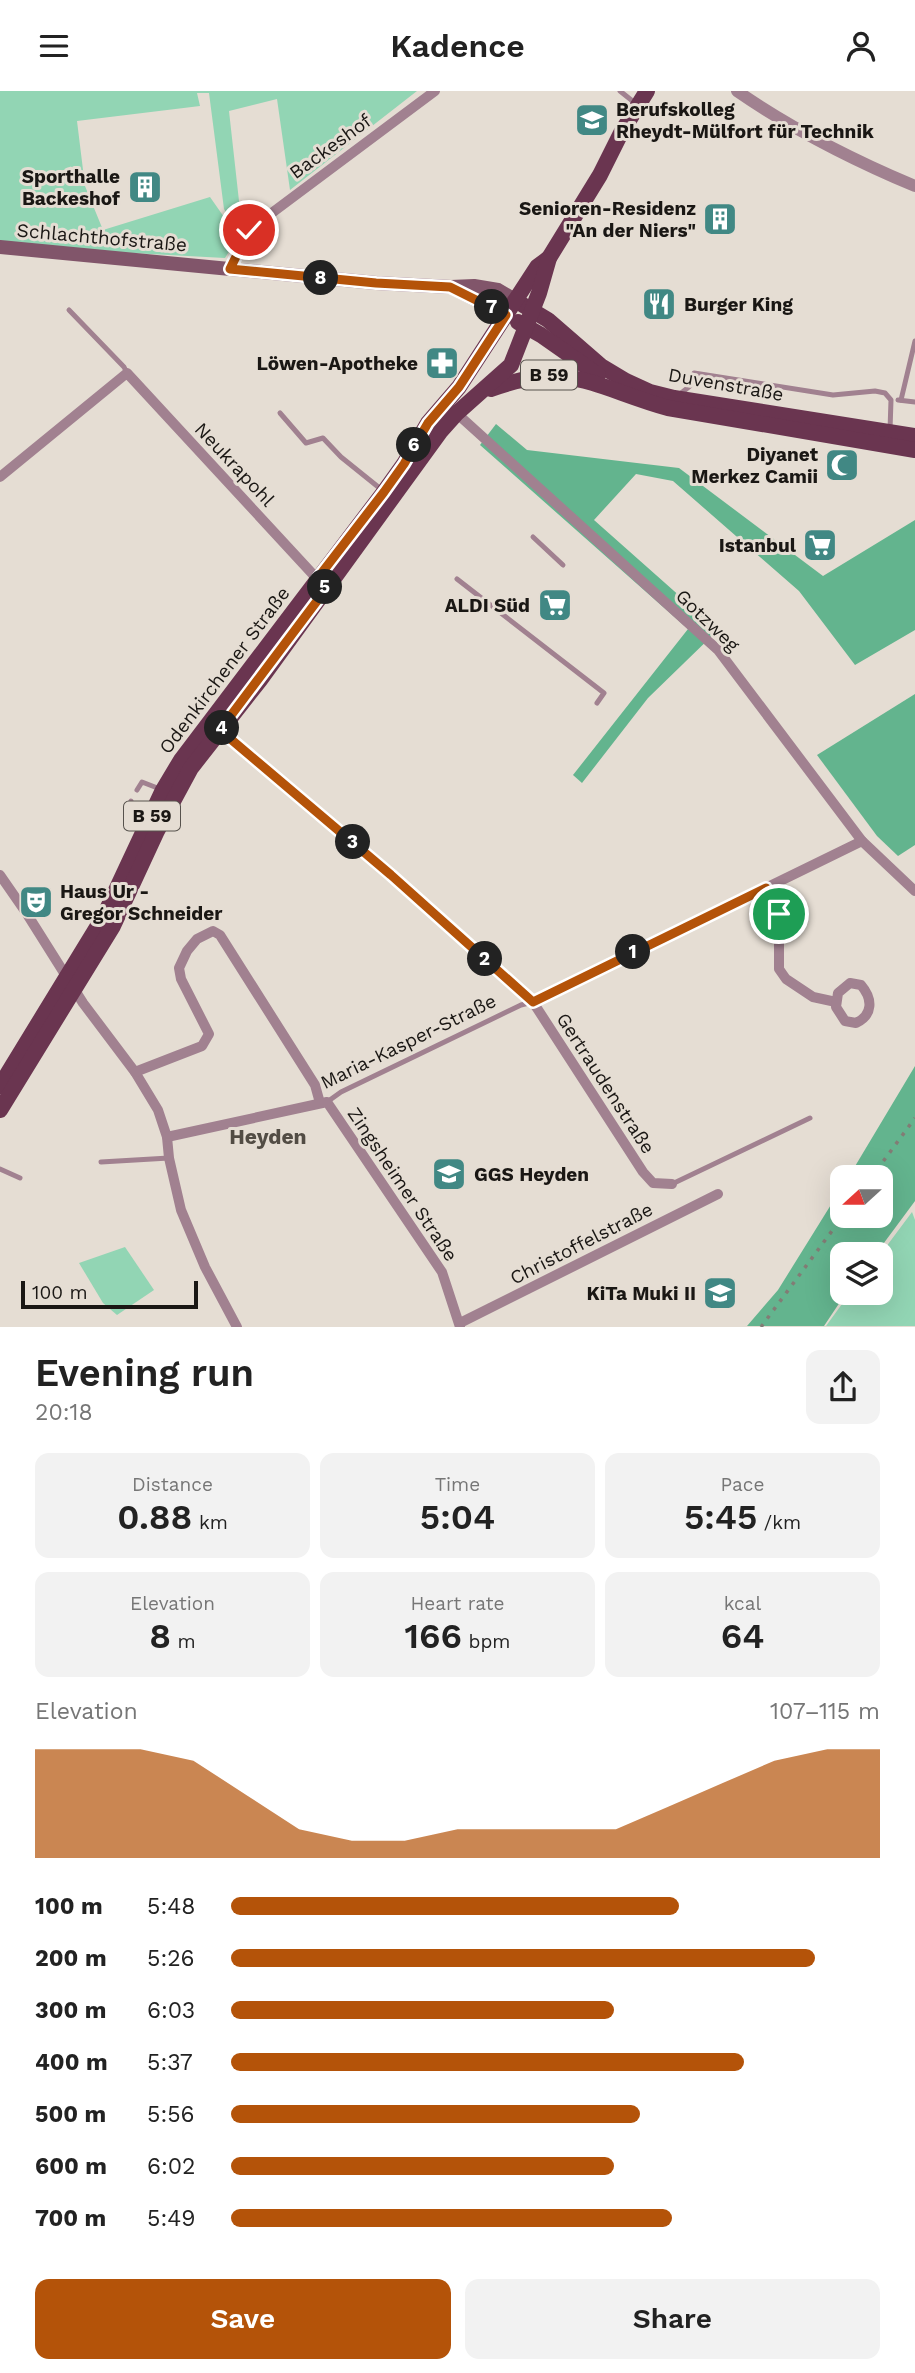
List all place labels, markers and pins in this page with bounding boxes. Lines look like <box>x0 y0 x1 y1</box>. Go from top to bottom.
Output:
place label: Berufskolleg Rheydt-Mülfort für Technik <box>616 98 874 143</box>
school or university icon: Berufskolleg Rheydt-Mülfort für Technik <box>573 101 611 139</box>
place label: Sporthalle Backeshof <box>22 165 120 210</box>
building icon: Sporthalle Backeshof <box>126 168 164 206</box>
place label: Senioren-Residenz "An der Niers" <box>519 197 696 242</box>
pin <box>219 200 279 260</box>
building icon: Senioren-Residenz "An der Niers" <box>701 200 739 238</box>
pin: 8 <box>304 261 338 295</box>
restaurant icon: Burger King <box>640 285 678 323</box>
pin: 7 <box>475 289 510 325</box>
place label: Burger King <box>684 293 793 316</box>
pharmacy icon: Löwen-Apotheke <box>423 344 461 382</box>
place label: Löwen-Apotheke <box>257 352 418 375</box>
pin: 6 <box>396 427 432 463</box>
place label: Diyanet Merkez Camii <box>691 443 819 488</box>
mosque icon: Diyanet Merkez Camii <box>823 446 861 484</box>
supermarket icon: Istanbul <box>801 526 839 564</box>
place label: Istanbul <box>719 534 797 557</box>
pin: 5 <box>308 569 342 605</box>
supermarket icon: ALDI Süd <box>536 586 574 624</box>
place label: ALDI Süd <box>445 594 530 617</box>
pin: 4 <box>204 711 240 745</box>
pin: 3 <box>336 825 370 859</box>
place label: Haus Ur - Gregor Schneider <box>60 880 223 925</box>
theatre icon: Haus Ur - Gregor Schneider <box>17 883 55 921</box>
pin <box>749 884 809 944</box>
pin: 1 <box>616 935 650 969</box>
pin: 2 <box>468 941 503 977</box>
school or university icon: GGS Heyden <box>430 1155 468 1193</box>
place label: GGS Heyden <box>474 1163 589 1186</box>
school or university icon: KiTa Muki II <box>701 1274 739 1312</box>
place label: KiTa Muki II <box>587 1282 696 1305</box>

